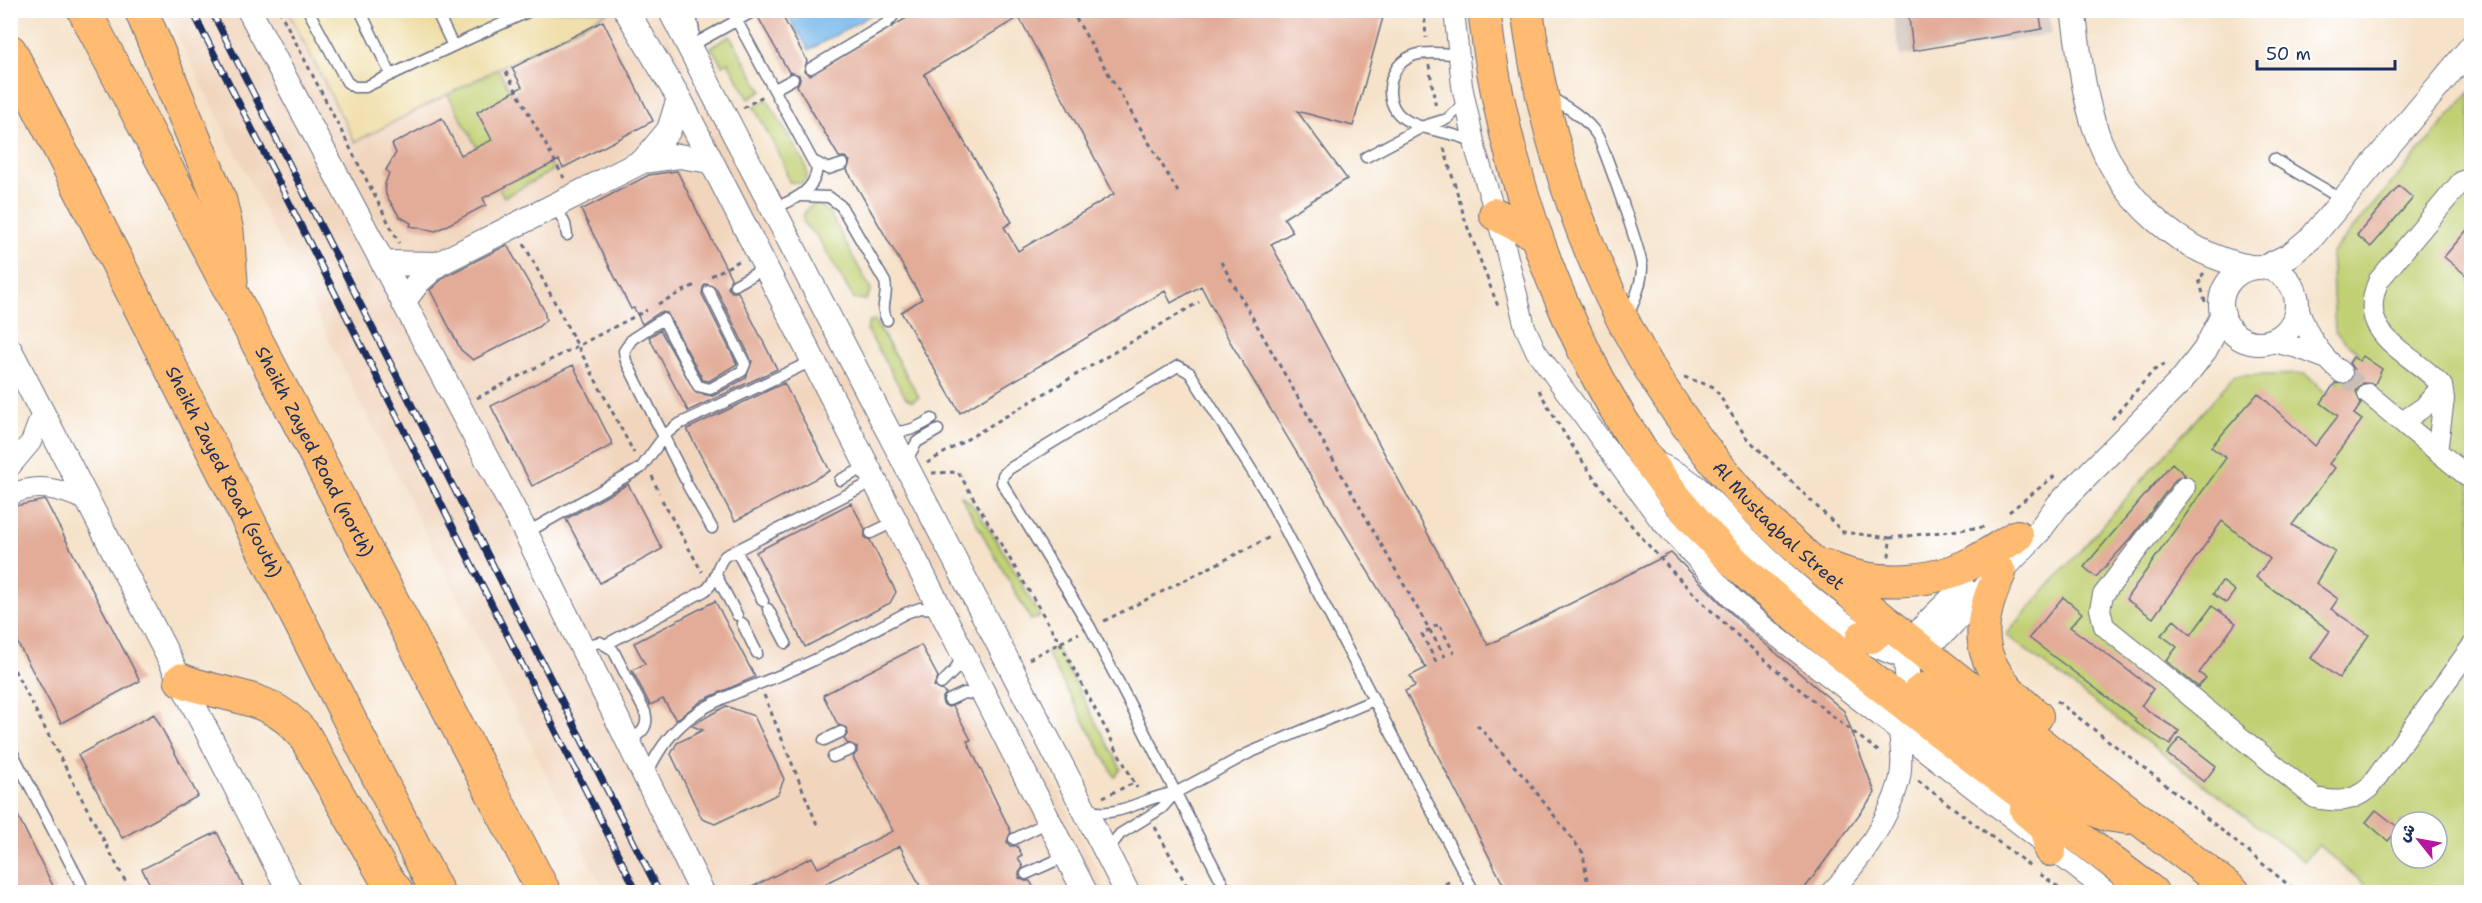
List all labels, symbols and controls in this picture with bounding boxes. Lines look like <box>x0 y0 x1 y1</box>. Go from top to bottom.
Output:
scale bar <box>2257 33 2395 71</box>
text: 50 m <box>2266 42 2311 66</box>
street label: Sheikh Zayed Road (north) <box>250 342 379 561</box>
street label: Sheikh Zayed Road (south) <box>160 362 287 582</box>
street label: Al Mustaqbal Street <box>1707 456 1850 596</box>
north arrow <box>2389 810 2449 870</box>
text: ش <box>2393 820 2420 845</box>

